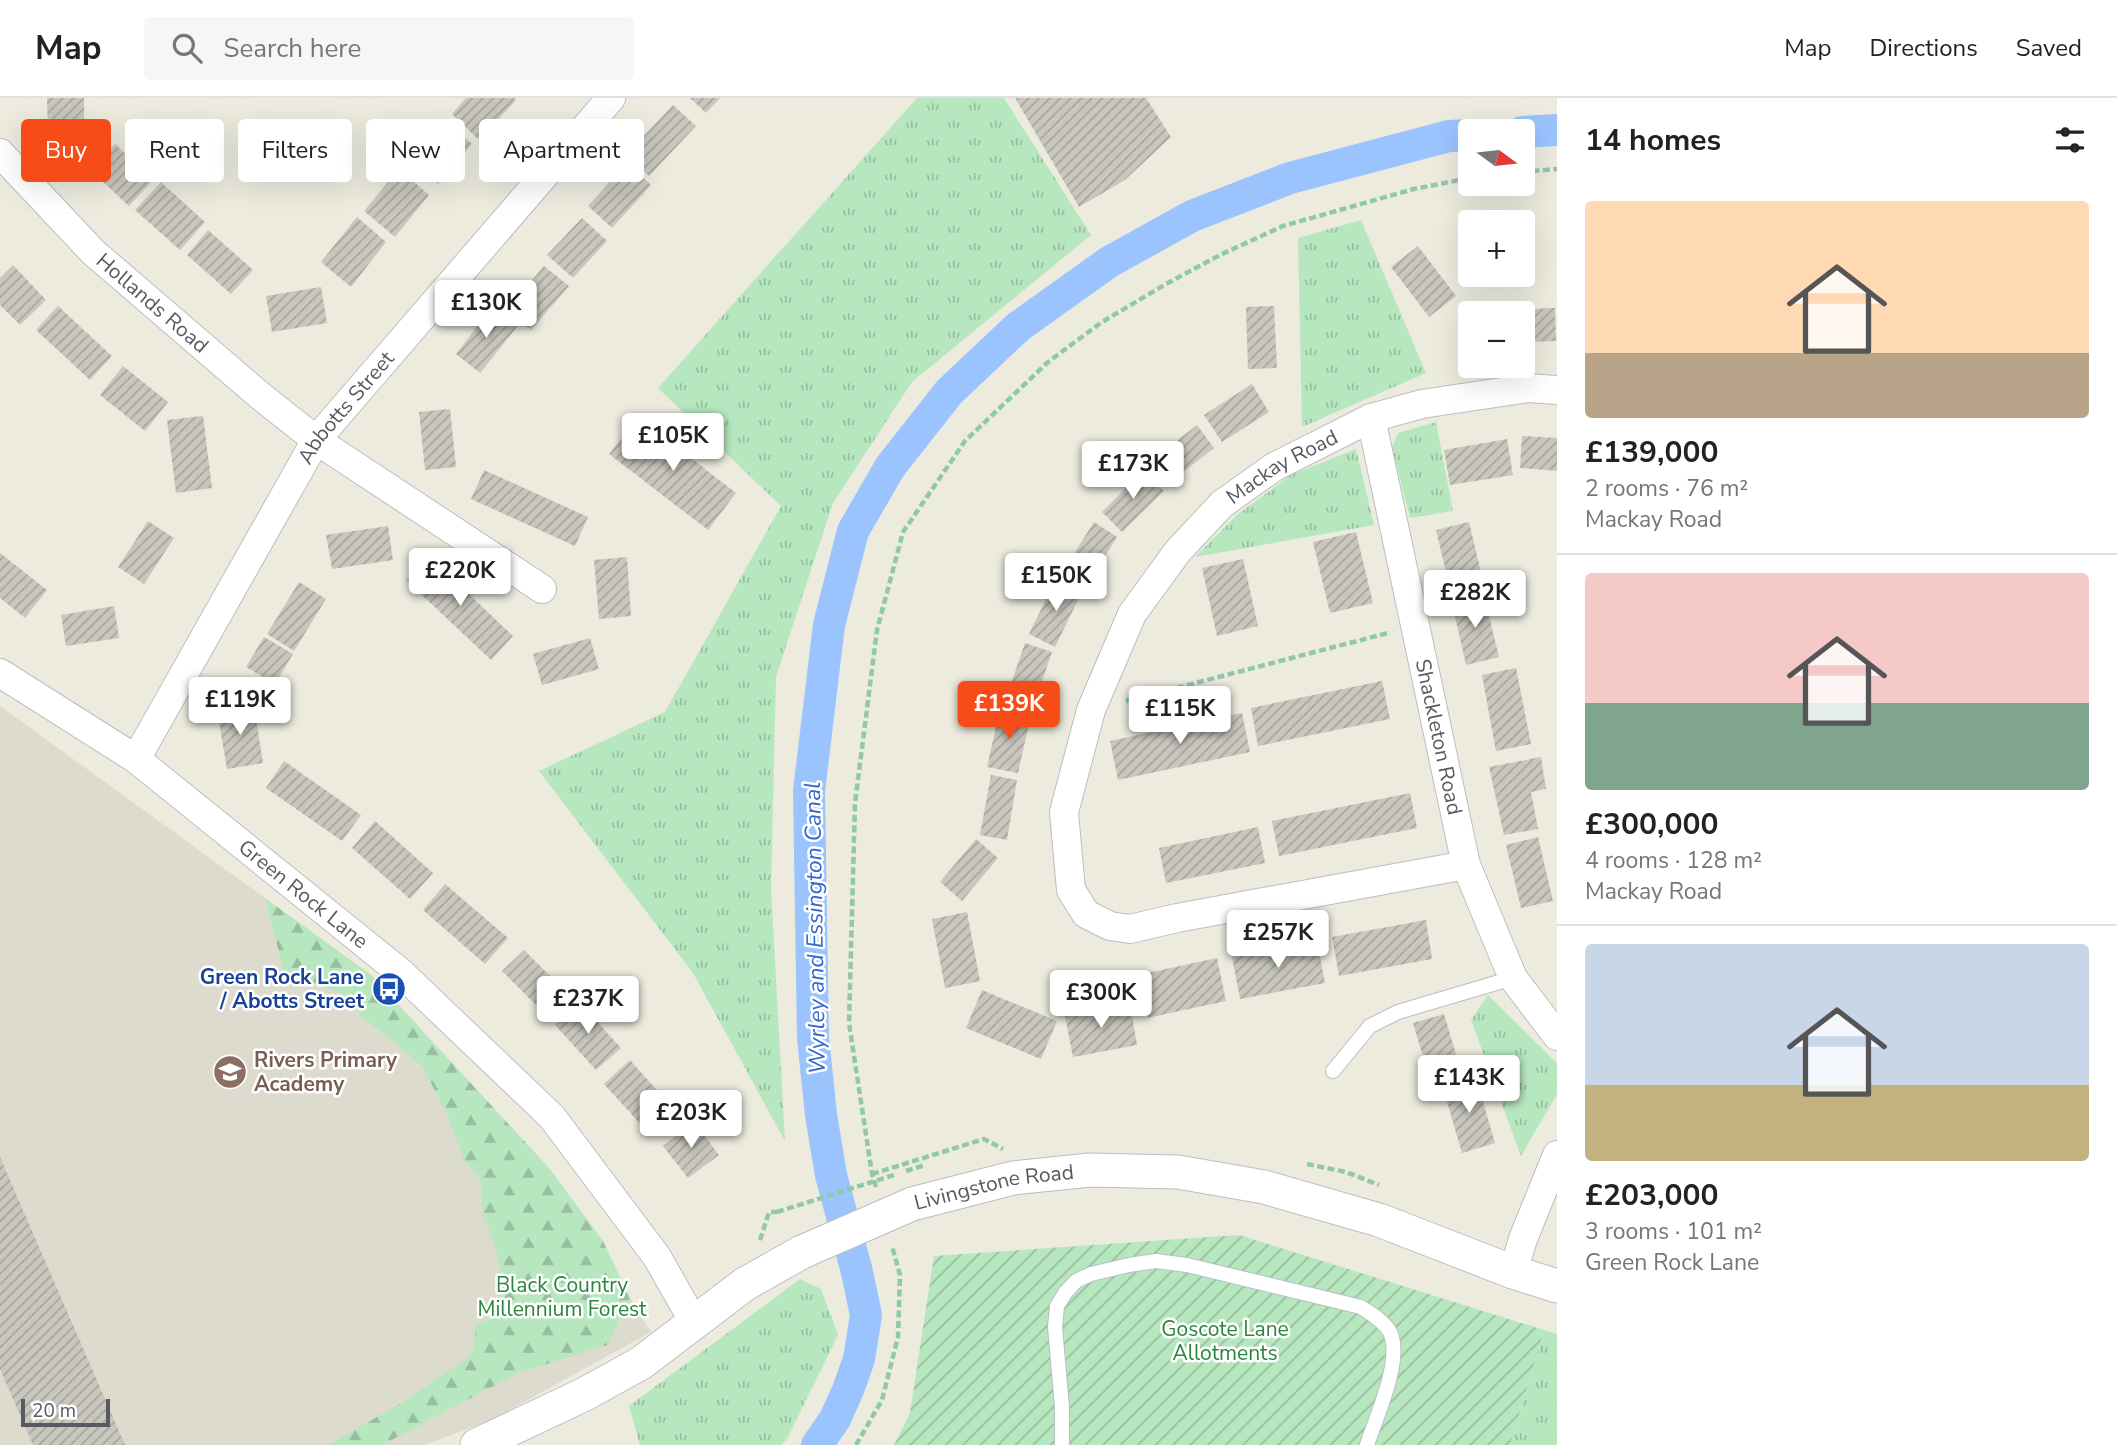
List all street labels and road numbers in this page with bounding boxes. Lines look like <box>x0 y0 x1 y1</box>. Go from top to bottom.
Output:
street label: Hollands Road <box>90 247 214 359</box>
street label: Abbotts Street <box>291 345 401 469</box>
street label: Mackay Road <box>1221 423 1343 511</box>
street label: Shackleton Road <box>1409 656 1469 817</box>
street label: Green Rock Lane <box>233 833 374 955</box>
street label: Livingstone Road <box>911 1158 1075 1217</box>

